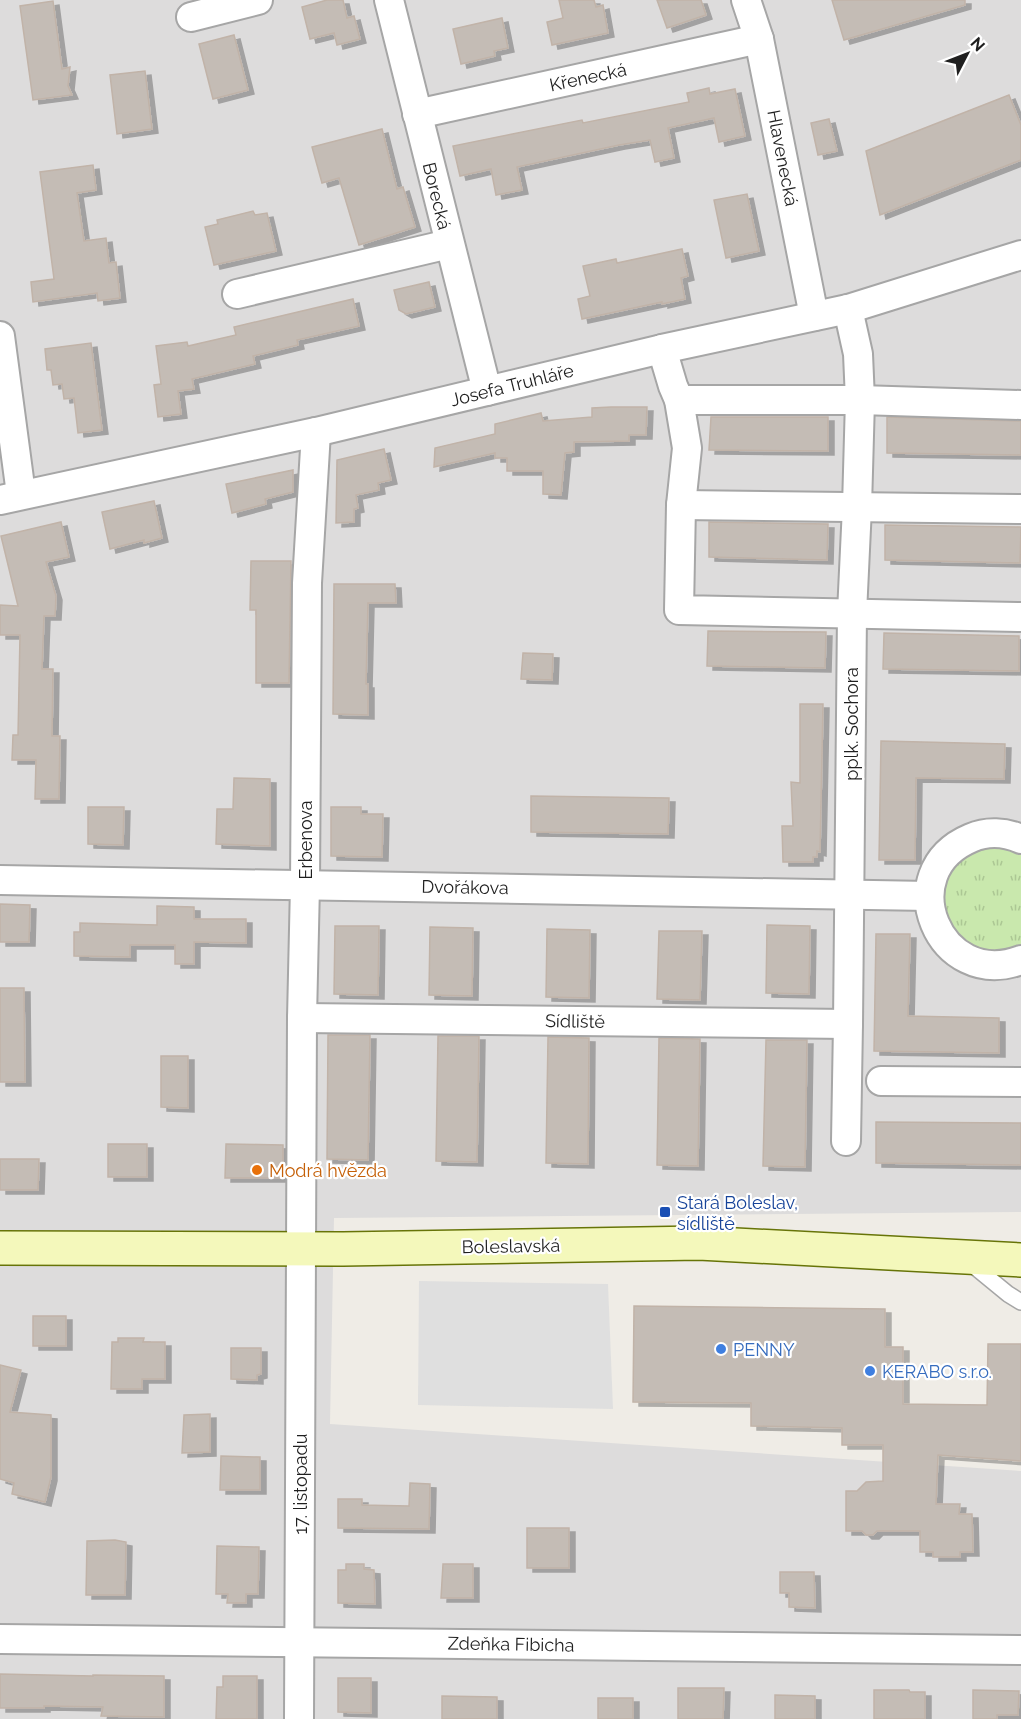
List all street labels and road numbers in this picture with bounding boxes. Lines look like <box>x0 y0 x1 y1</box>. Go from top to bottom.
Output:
street label: Křenecká <box>547 59 629 95</box>
street label: Hlavenecká <box>763 108 803 208</box>
street label: Borecká <box>419 160 455 232</box>
street label: Josefa Truhláře <box>448 359 576 410</box>
street label: pplk. Sochora <box>841 667 862 781</box>
street label: Erbenova <box>295 801 316 879</box>
street label: Dvořákova <box>421 876 509 898</box>
street label: Sídliště <box>545 1010 606 1032</box>
street label: Boleslavská <box>462 1235 560 1257</box>
street label: 17. listopadu <box>290 1434 311 1534</box>
street label: Zdeňka Fibicha <box>447 1632 575 1656</box>

